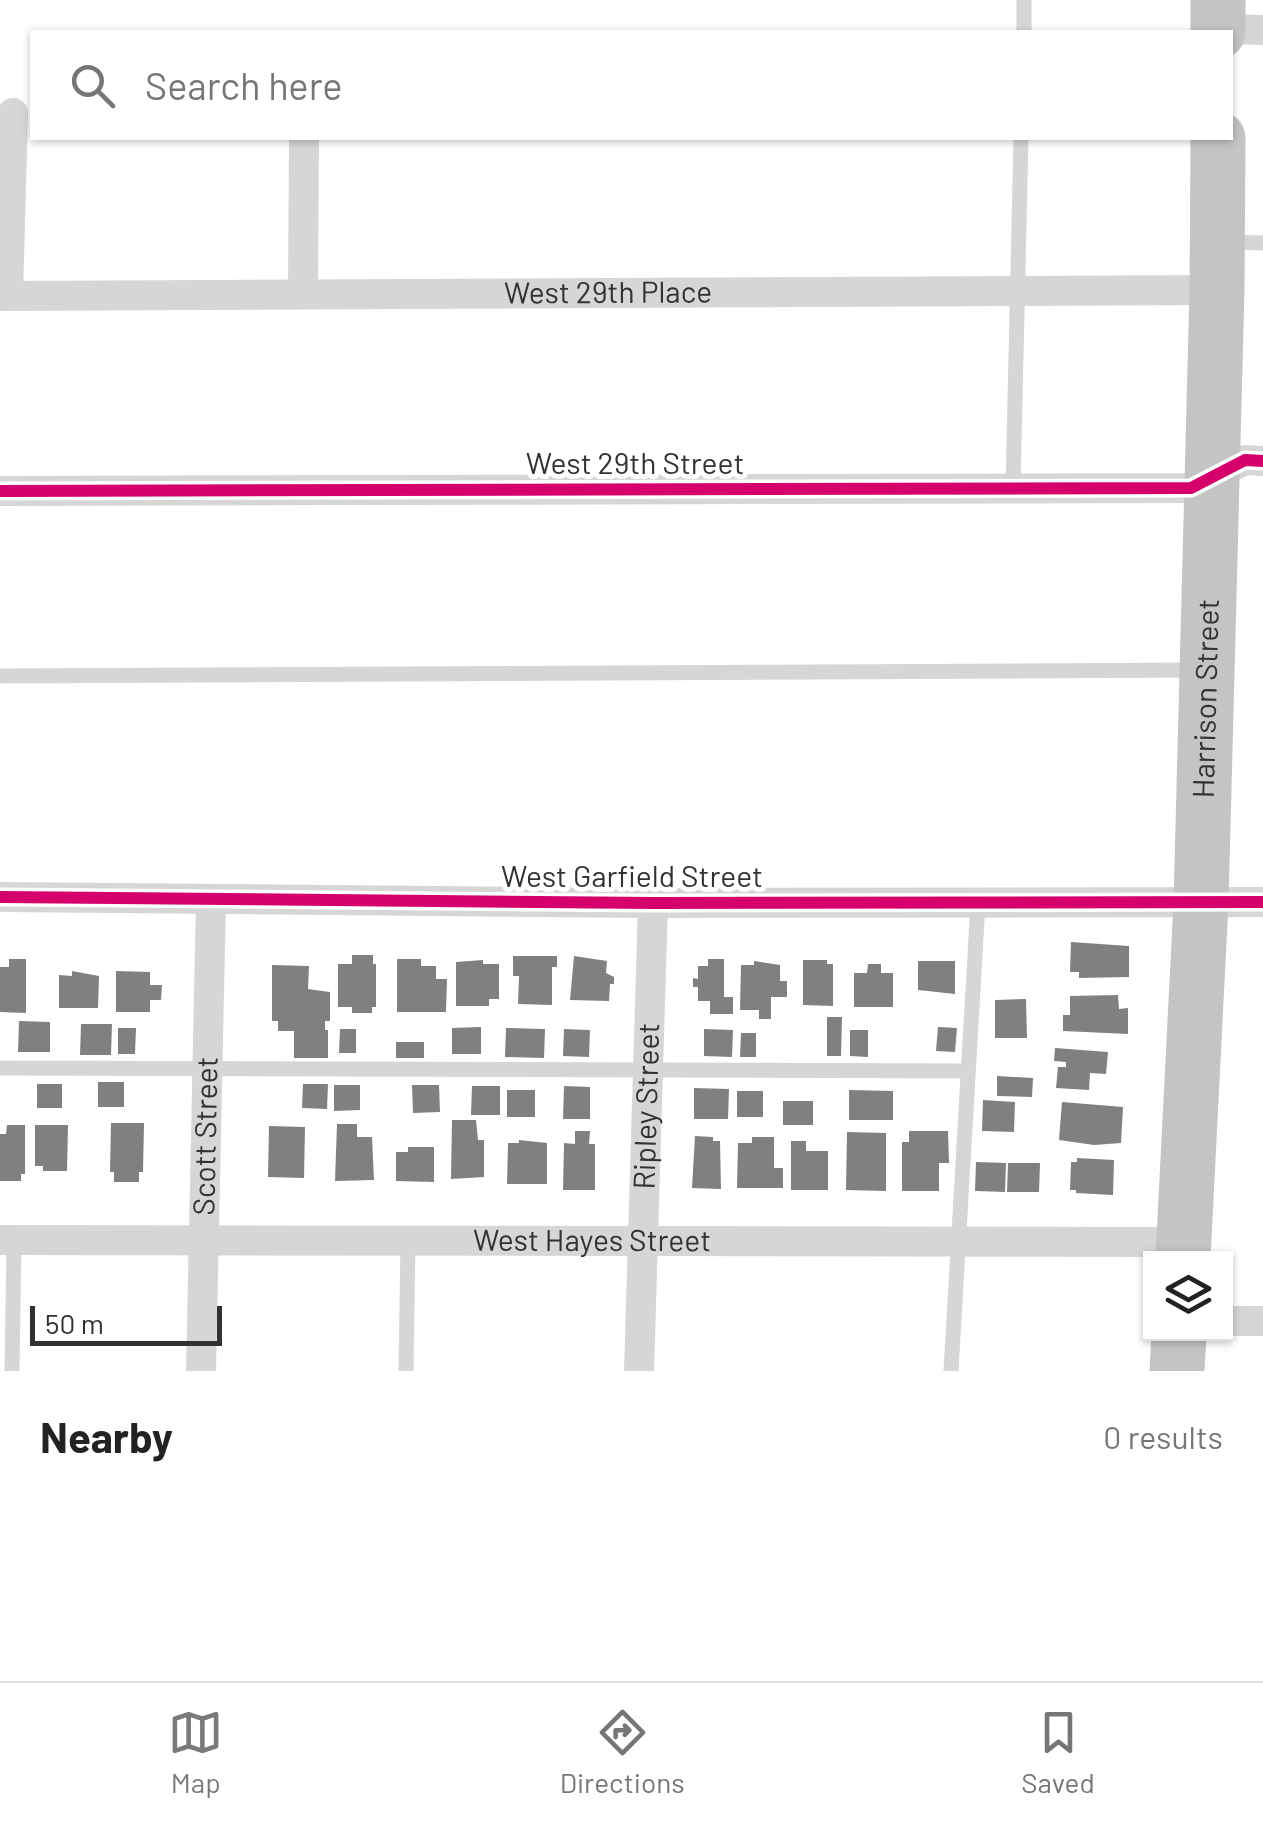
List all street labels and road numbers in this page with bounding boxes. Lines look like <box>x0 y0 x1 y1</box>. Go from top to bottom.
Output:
street label: West 29th Place <box>504 272 712 310</box>
street label: West 29th Street <box>526 444 744 480</box>
street label: Harrison Street <box>1184 598 1225 799</box>
street label: West Garfield Street <box>501 857 763 893</box>
street label: Ripley Street <box>624 1022 665 1190</box>
street label: Scott Street <box>184 1056 224 1216</box>
street label: West Hayes Street <box>473 1221 711 1257</box>

